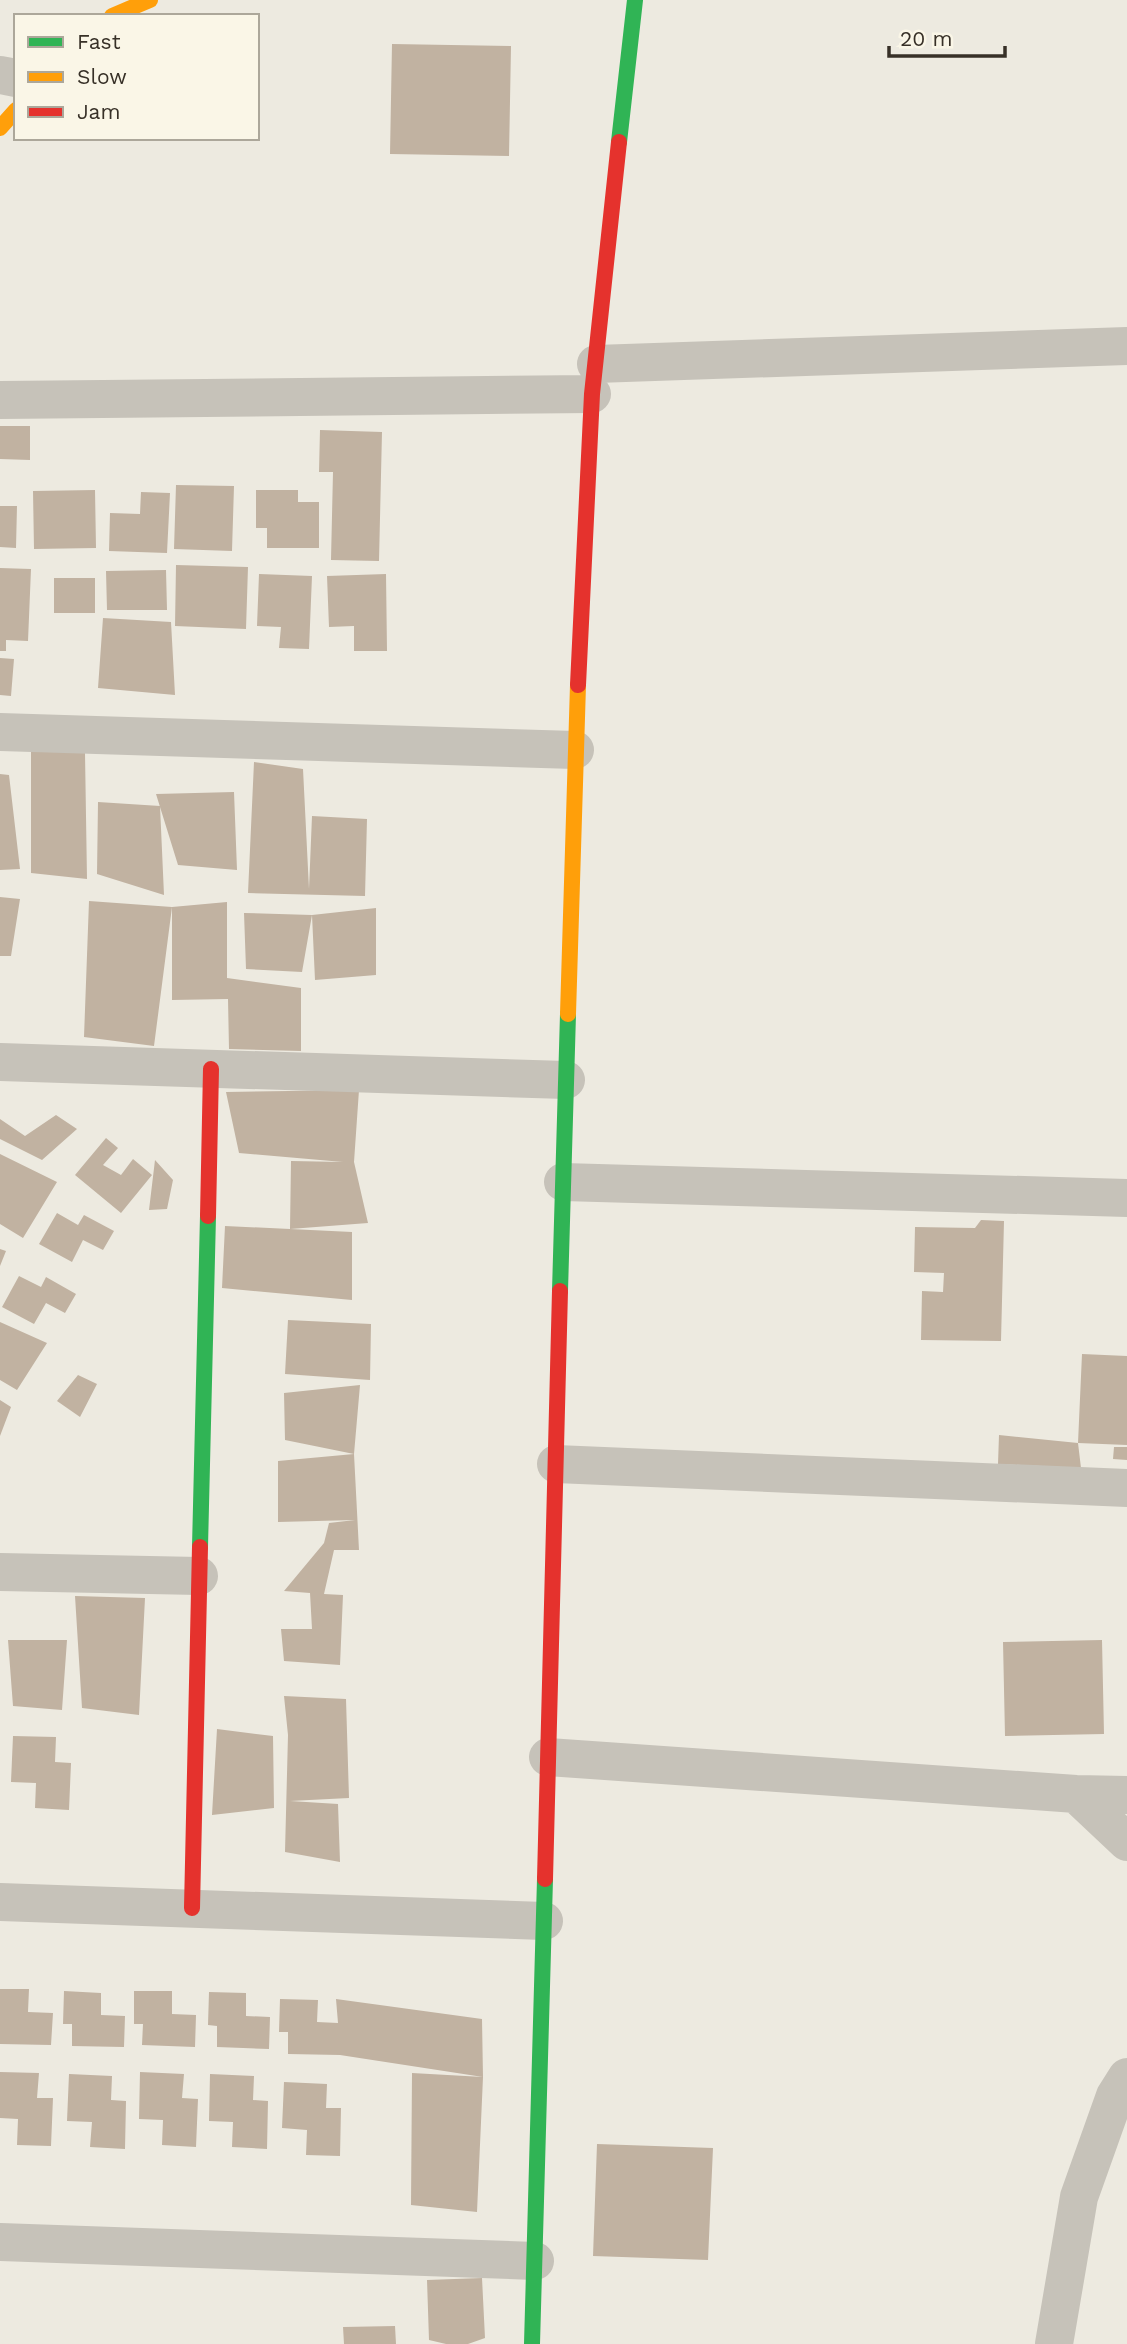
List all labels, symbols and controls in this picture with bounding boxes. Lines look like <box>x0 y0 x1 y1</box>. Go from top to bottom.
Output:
legend <box>14 14 259 140</box>
scale bar <box>889 14 1004 58</box>
text: 20 m <box>900 26 952 51</box>
text: Fast <box>77 29 121 54</box>
text: Slow <box>77 64 127 89</box>
text: Jam <box>77 99 120 124</box>

